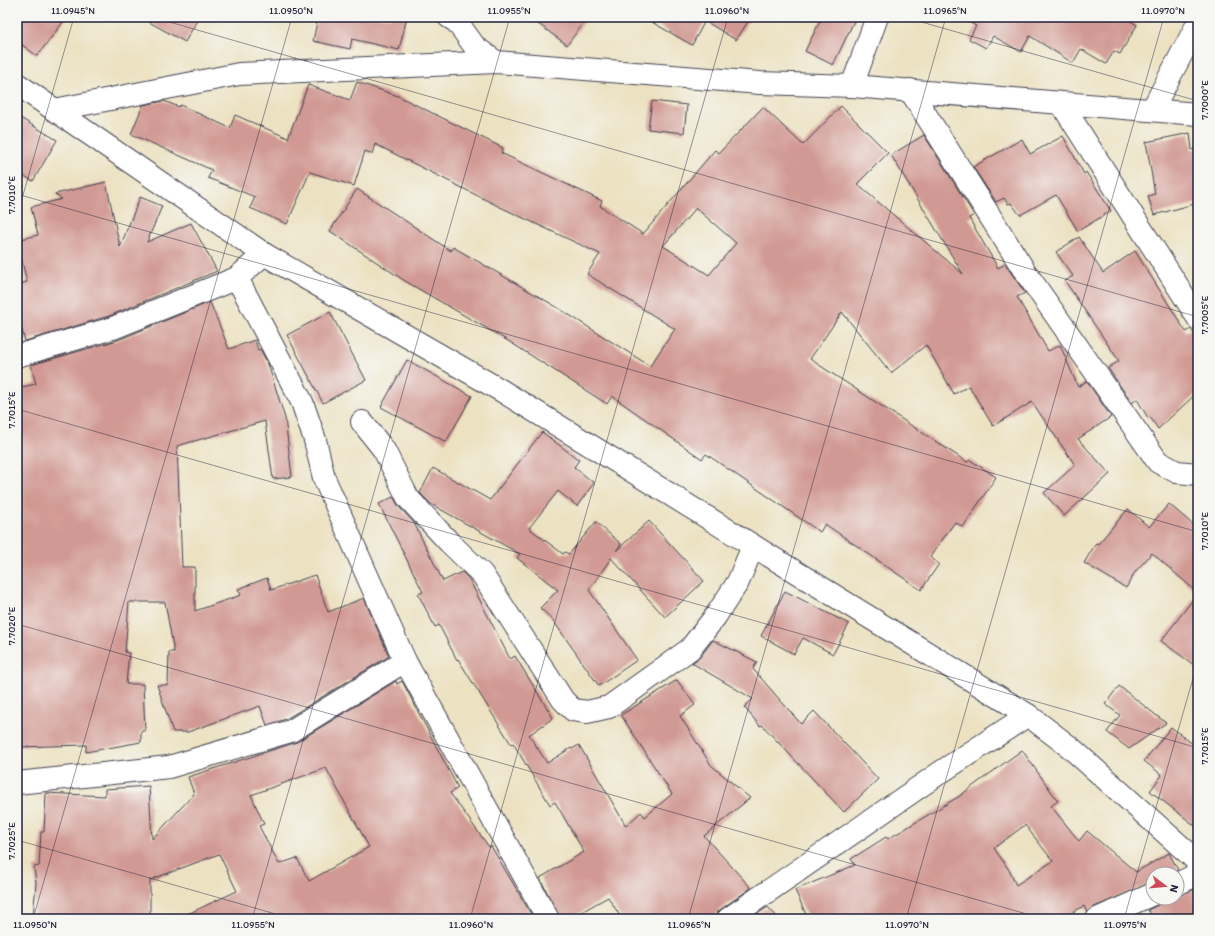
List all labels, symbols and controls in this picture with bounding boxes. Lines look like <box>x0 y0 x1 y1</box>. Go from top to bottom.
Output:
text: 11.0945°N <box>51 4 95 17</box>
text: 11.0950°N <box>269 4 313 17</box>
text: 11.0955°N <box>487 4 531 17</box>
text: 11.0960°N <box>705 4 749 17</box>
text: 11.0965°N <box>923 4 967 17</box>
text: 11.0970°N <box>1141 4 1185 17</box>
text: 7.7000°E <box>1198 80 1211 120</box>
text: 7.7010°E <box>5 176 18 214</box>
text: 7.7005°E <box>1198 295 1211 334</box>
text: 7.7015°E <box>5 391 18 428</box>
text: 7.7010°E <box>1198 512 1211 550</box>
text: 7.7020°E <box>5 606 18 645</box>
text: 7.7015°E <box>1198 727 1211 764</box>
text: 7.7025°E <box>5 822 18 860</box>
north arrow <box>1145 866 1185 906</box>
text: N <box>1167 883 1181 894</box>
text: 11.0950°N <box>13 918 57 931</box>
text: 11.0955°N <box>231 918 275 931</box>
text: 11.0960°N <box>449 918 493 931</box>
text: 11.0965°N <box>667 918 711 931</box>
text: 11.0970°N <box>885 918 929 931</box>
text: 11.0975°N <box>1103 918 1147 931</box>

